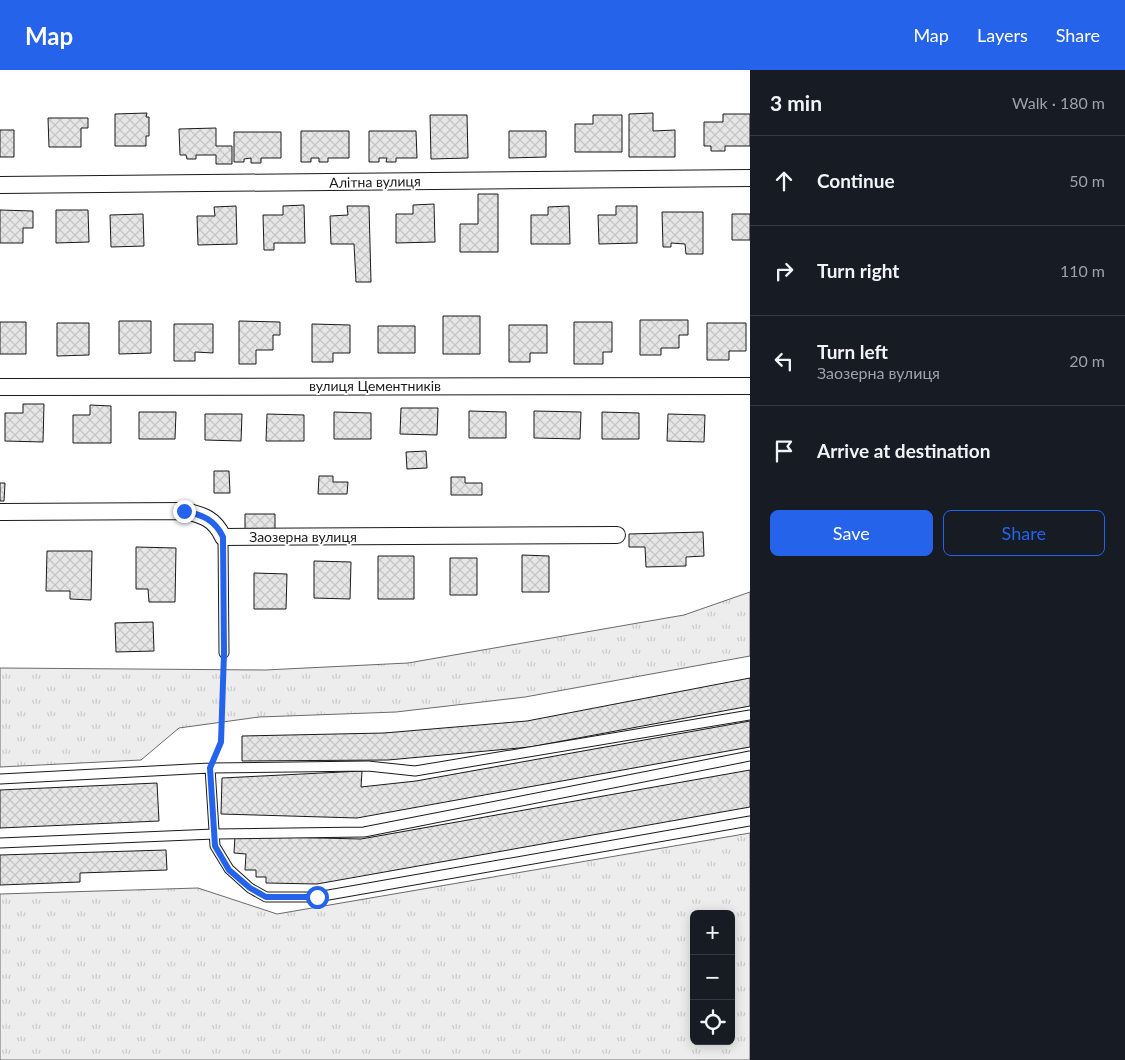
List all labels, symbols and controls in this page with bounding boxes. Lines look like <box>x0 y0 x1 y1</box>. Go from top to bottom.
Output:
text: Map <box>25 21 73 50</box>
text: Map <box>913 24 949 46</box>
text: Layers <box>977 24 1028 46</box>
text: Share <box>1056 24 1100 46</box>
text: 3 min <box>770 90 822 115</box>
text: Walk · 180 m <box>1012 93 1105 112</box>
icon: ahead <box>770 167 798 195</box>
text: Continue <box>817 169 895 192</box>
text: 50 m <box>1069 171 1105 190</box>
street label: Алітна вулиця <box>329 172 421 191</box>
icon: right <box>770 257 798 285</box>
text: Turn right <box>817 259 899 282</box>
text: 110 m <box>1060 261 1105 280</box>
text: Turn left <box>817 340 888 363</box>
icon: left <box>770 347 798 375</box>
text: 20 m <box>1069 351 1105 370</box>
text: Заозерна вулиця <box>817 363 940 382</box>
street label: вулиця Цементників <box>309 377 441 394</box>
icon: arrive <box>770 437 798 465</box>
text: Arrive at destination <box>817 439 990 462</box>
route end <box>173 500 196 523</box>
button: Save <box>770 510 933 556</box>
button: Share <box>943 510 1105 556</box>
street label: Заозерна вулиця <box>249 528 357 545</box>
route start <box>306 886 329 909</box>
map controls <box>690 910 735 1045</box>
button: + <box>690 910 735 955</box>
button: − <box>690 955 735 1000</box>
button: locate <box>690 1000 735 1045</box>

